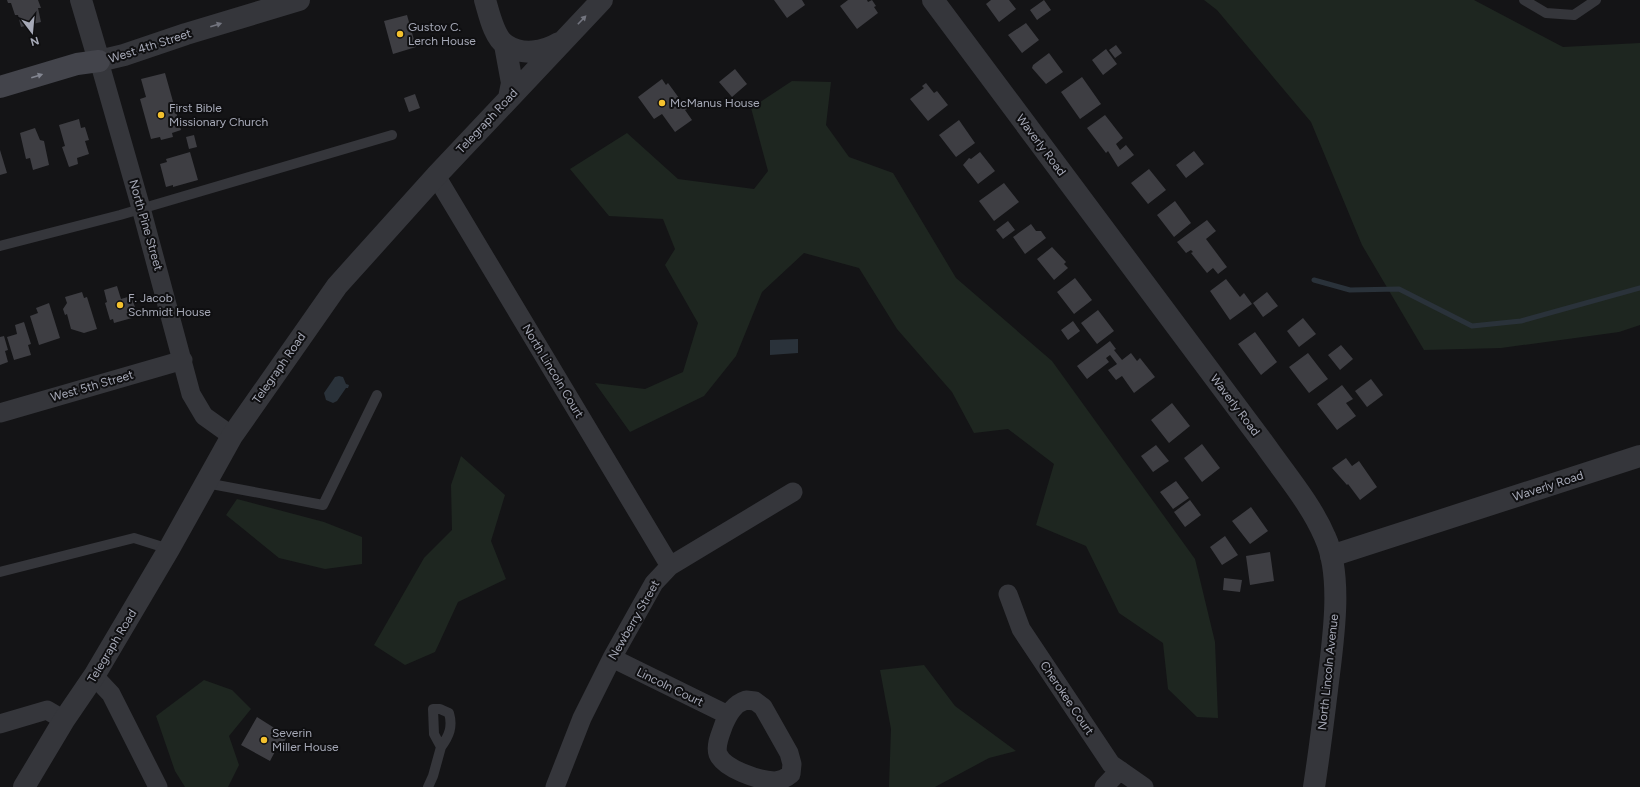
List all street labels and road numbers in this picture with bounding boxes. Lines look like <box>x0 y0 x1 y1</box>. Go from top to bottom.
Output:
street label: West 4th Street <box>107 26 193 66</box>
street label: Telegraph Road <box>453 86 521 156</box>
street label: Waverly Road <box>1013 112 1069 178</box>
street label: North Pine Street <box>126 178 166 273</box>
street label: North Lincoln Court <box>519 322 587 421</box>
street label: Telegraph Road <box>249 330 309 406</box>
street label: West 5th Street <box>49 367 135 404</box>
street label: Waverly Road <box>1207 372 1263 438</box>
street label: Waverly Road <box>1511 468 1585 504</box>
street label: Newberry Street <box>606 577 663 662</box>
street label: Telegraph Road <box>85 607 139 685</box>
street label: North Lincoln Avenue <box>1315 613 1341 731</box>
street label: Cherokee Court <box>1037 659 1097 738</box>
street label: Lincoln Court <box>634 665 706 709</box>

